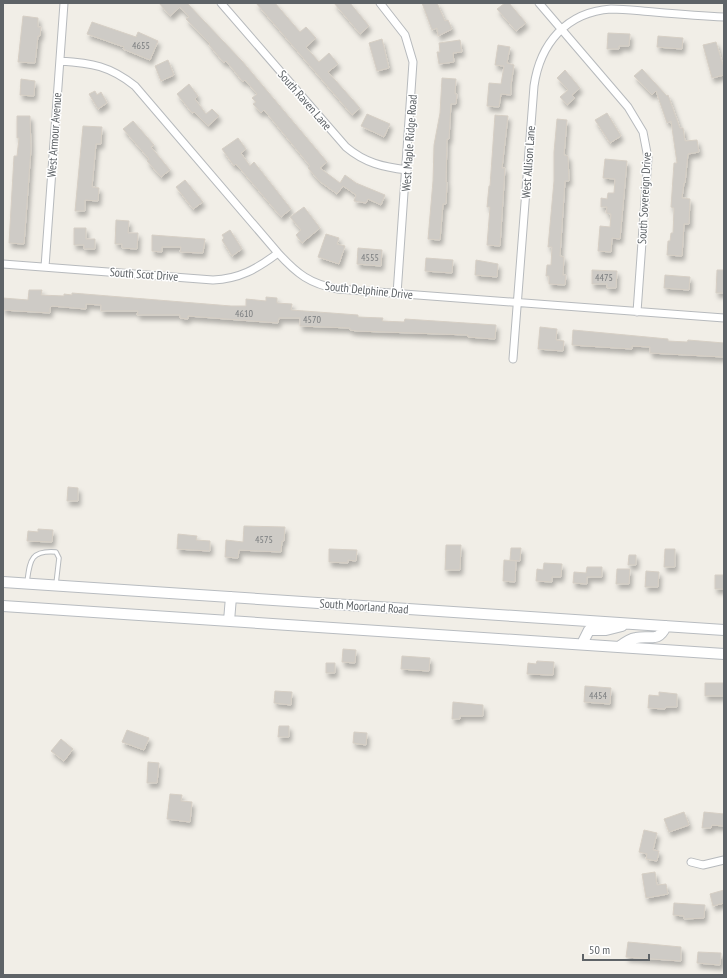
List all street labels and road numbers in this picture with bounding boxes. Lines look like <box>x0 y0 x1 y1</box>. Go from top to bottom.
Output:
street label: South Raven Lane <box>275 67 335 133</box>
street label: West Armour Avenue <box>44 92 64 178</box>
street label: West Maple Ridge Road <box>398 94 420 192</box>
street label: West Allison Lane <box>518 125 538 199</box>
street label: South Sovereign Drive <box>634 152 654 244</box>
street label: South Scot Drive <box>109 264 179 284</box>
street label: South Delphine Drive <box>324 278 414 302</box>
street label: South Moorland Road <box>319 595 409 617</box>

